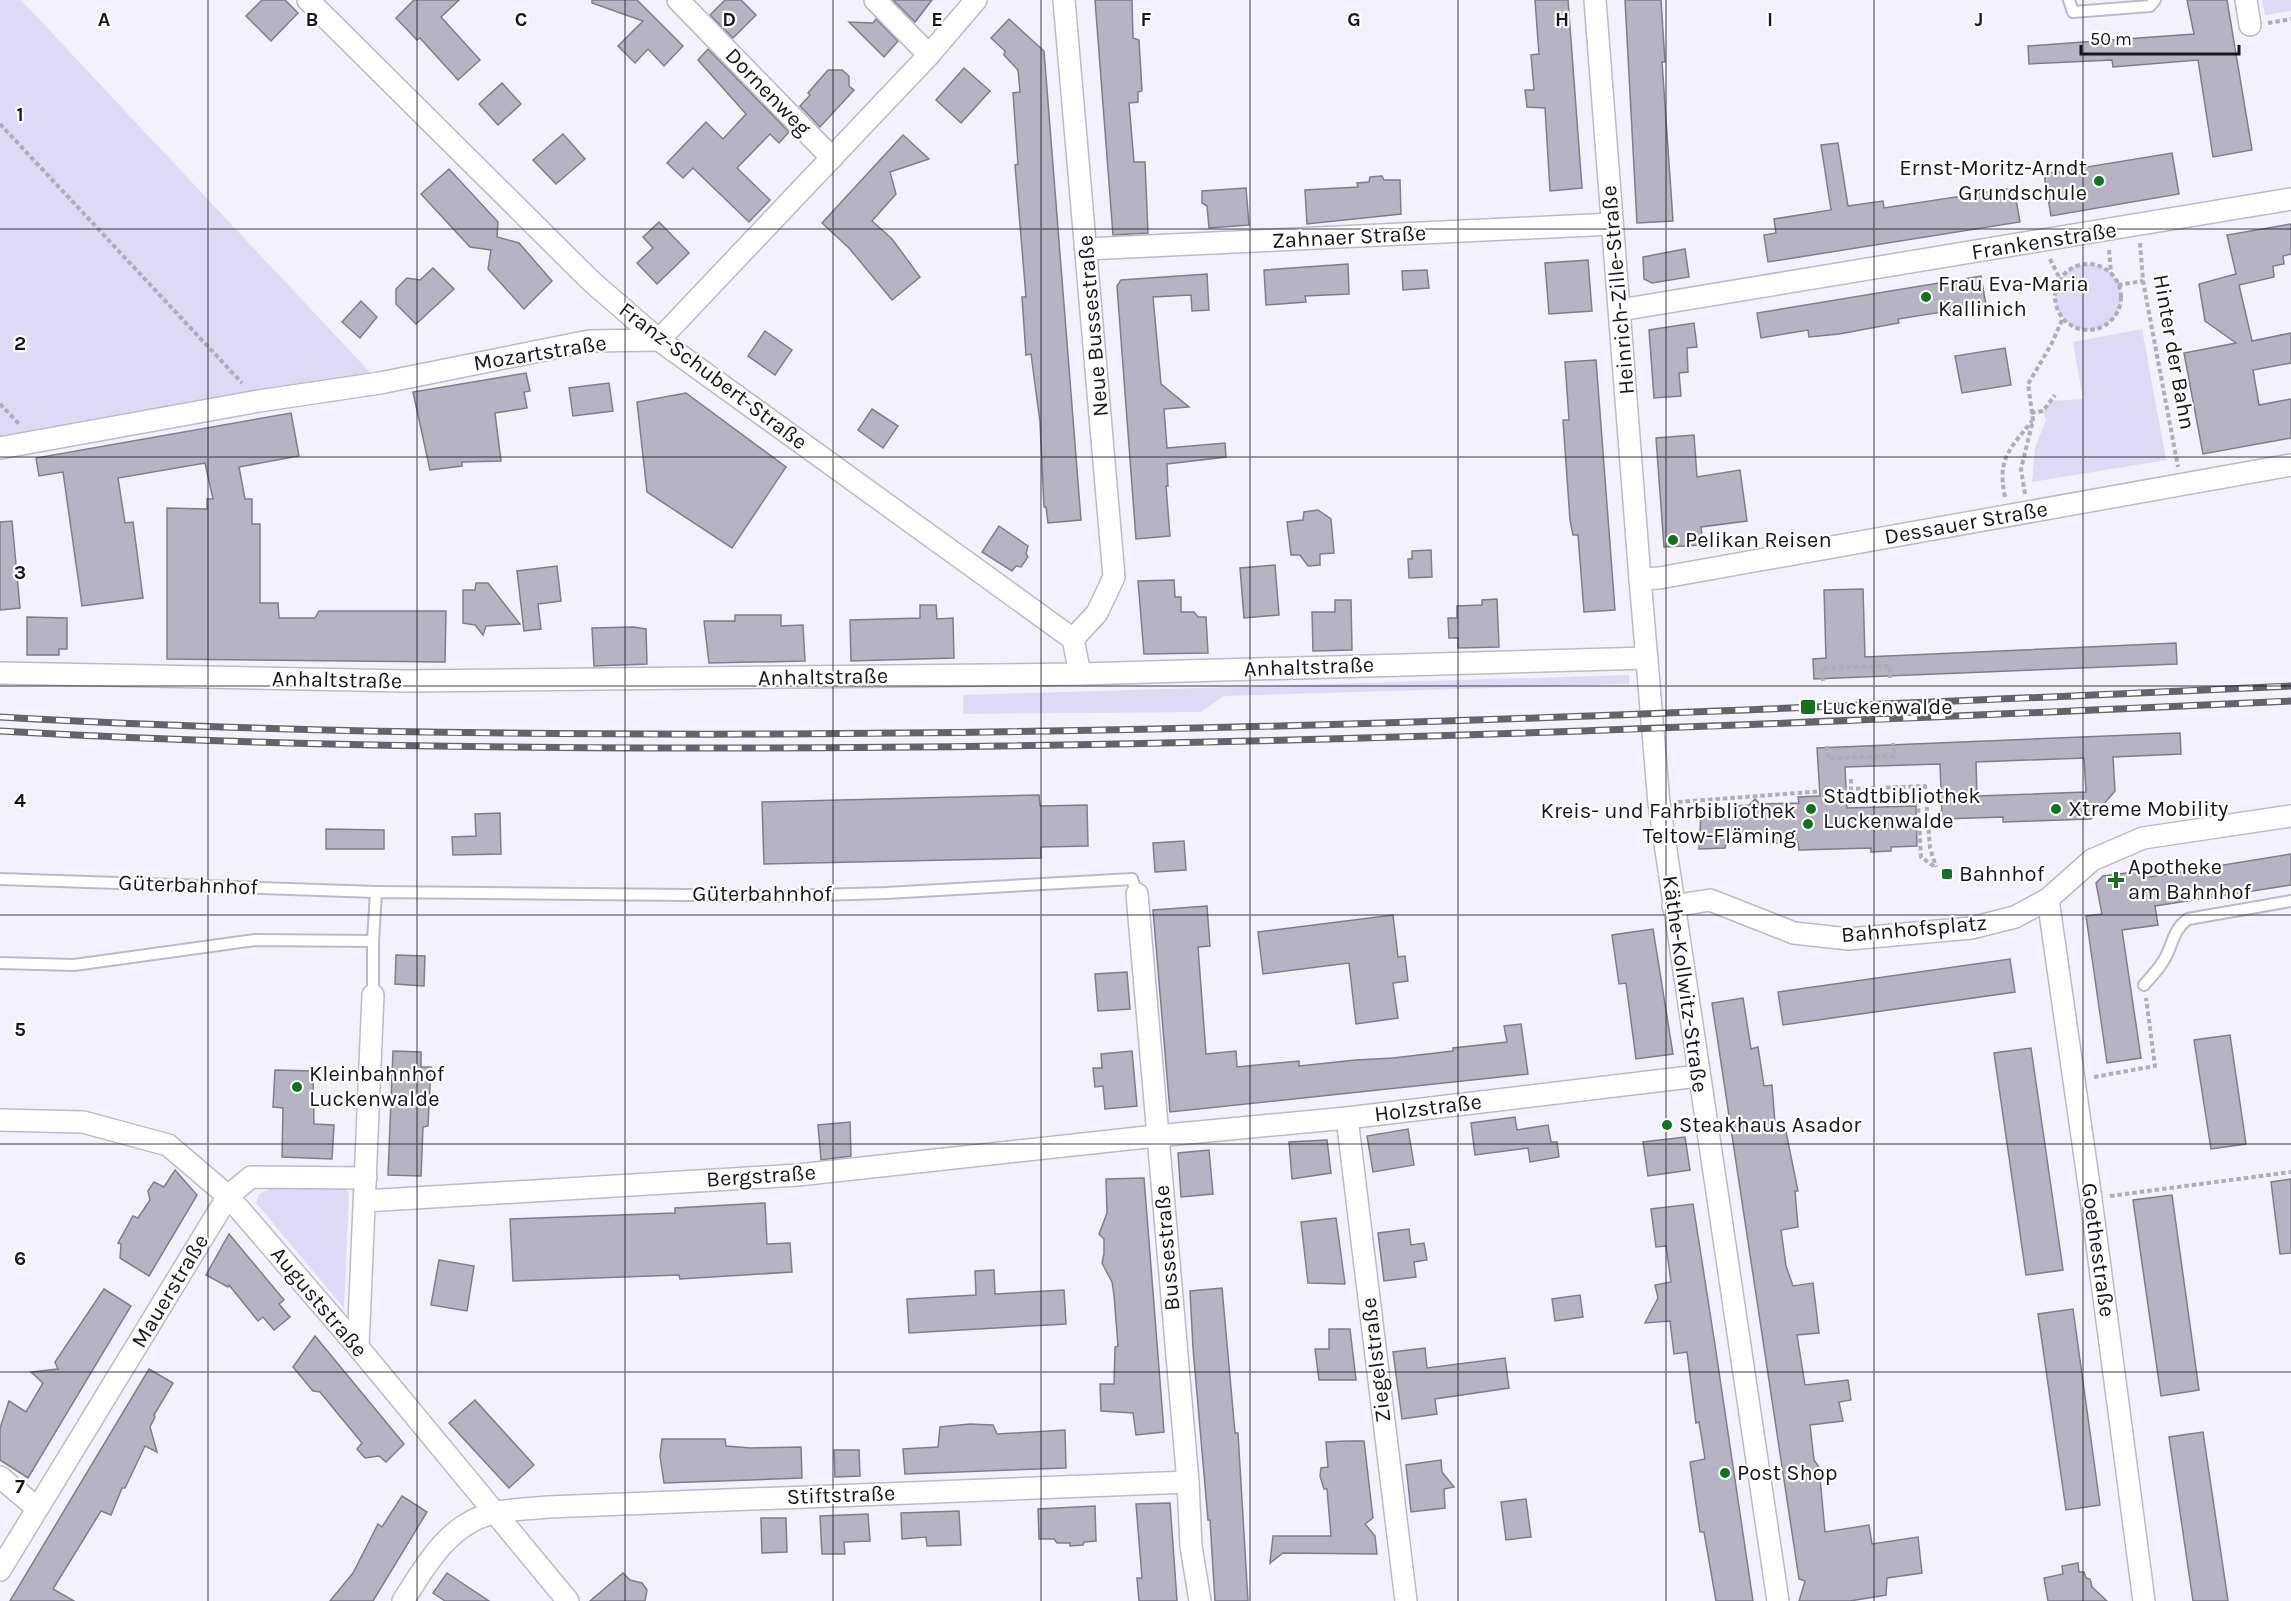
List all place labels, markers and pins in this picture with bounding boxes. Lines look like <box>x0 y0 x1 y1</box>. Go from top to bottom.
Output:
place label: Ernst-Moritz-Arndt Grundschule <box>1899 155 2087 206</box>
marker: Ernst-Moritz-Arndt Grundschule <box>2092 174 2106 188</box>
place label: Frau Eva-Maria Kallinich <box>1938 271 2089 322</box>
marker: Frau Eva-Maria Kallinich <box>1919 290 1933 304</box>
place label: Pelikan Reisen <box>1685 527 1832 553</box>
marker: Pelikan Reisen <box>1666 533 1680 547</box>
place label: Luckenwalde <box>1822 694 1952 720</box>
marker: Luckenwalde <box>1799 698 1817 716</box>
place label: Stadtbibliothek Luckenwalde <box>1823 783 1981 834</box>
place label: Xtreme Mobility <box>2068 796 2228 822</box>
place label: Kreis- und Fahrbibliothek Teltow-Fläming <box>1541 798 1797 849</box>
marker: Stadtbibliothek Luckenwalde <box>1804 802 1818 816</box>
marker: Xtreme Mobility <box>2049 802 2063 816</box>
marker: Kreis- und Fahrbibliothek Teltow-Fläming <box>1801 817 1815 831</box>
place label: Apotheke am Bahnhof <box>2128 854 2252 905</box>
place label: Bahnhof <box>1959 861 2045 887</box>
marker: Bahnhof <box>1940 867 1954 881</box>
marker: Apotheke am Bahnhof <box>2109 873 2123 887</box>
place label: Kleinbahnhof Luckenwalde <box>309 1061 445 1112</box>
marker: Kleinbahnhof Luckenwalde <box>290 1080 304 1094</box>
place label: Steakhaus Asador <box>1679 1112 1861 1138</box>
marker: Steakhaus Asador <box>1660 1118 1674 1132</box>
place label: Post Shop <box>1737 1460 1838 1486</box>
marker: Post Shop <box>1718 1466 1732 1480</box>

